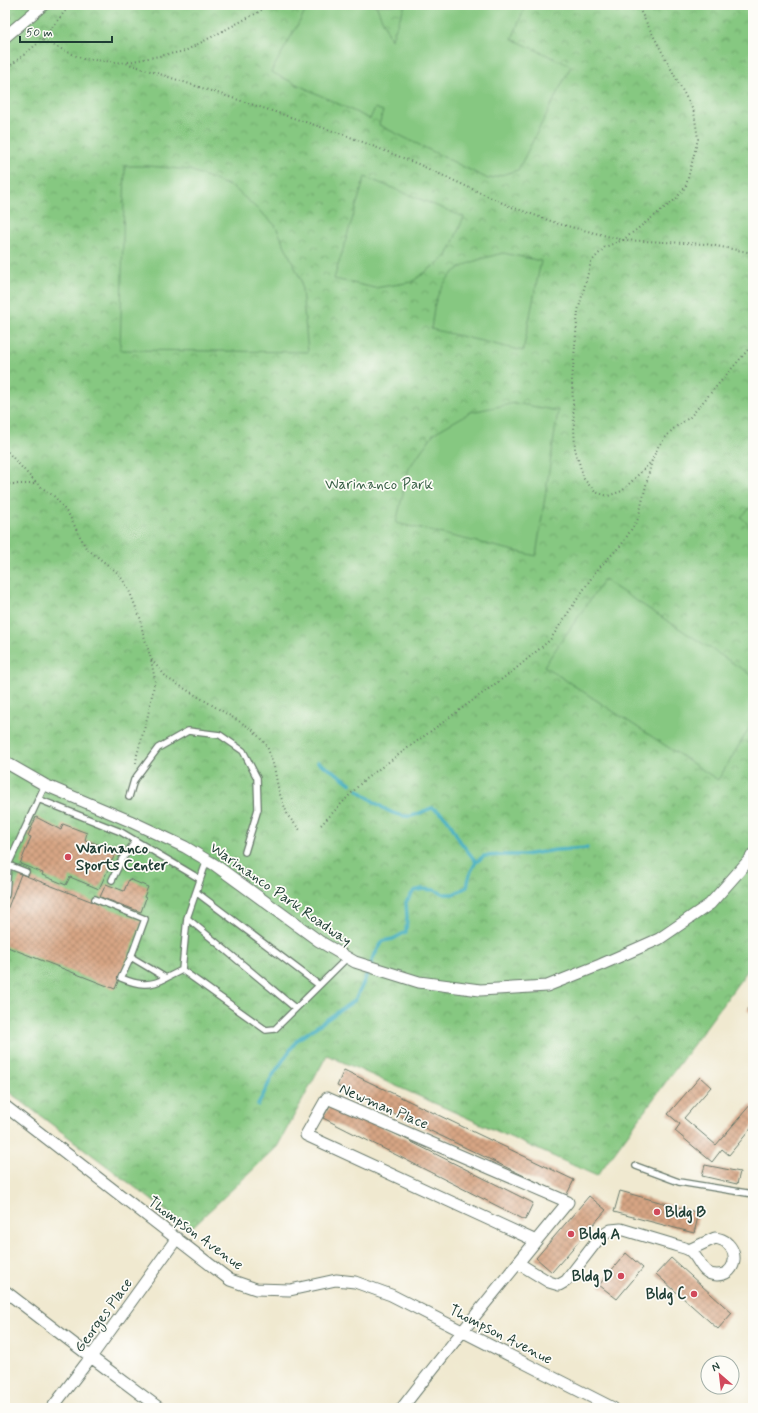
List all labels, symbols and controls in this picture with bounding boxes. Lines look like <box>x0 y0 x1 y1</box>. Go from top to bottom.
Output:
scale bar <box>20 18 112 44</box>
text: 50 m <box>26 25 53 41</box>
park label: Warinanco Park <box>325 475 434 495</box>
street label: Warinanco Park Roadway <box>206 838 355 951</box>
place label: Warinanco Sports Center <box>75 839 168 876</box>
marker: Warinanco Sports Center <box>63 852 73 862</box>
street label: Newman Place <box>336 1079 431 1135</box>
street label: Thompson Avenue <box>144 1192 247 1275</box>
place label: Bldg B <box>665 1203 707 1224</box>
marker: Bldg B <box>652 1207 662 1217</box>
place label: Bldg A <box>579 1225 621 1246</box>
marker: Bldg A <box>566 1229 576 1239</box>
place label: Bldg D <box>572 1267 613 1288</box>
marker: Bldg D <box>616 1271 626 1281</box>
street label: Georges Place <box>70 1274 139 1357</box>
place label: Bldg C <box>646 1285 686 1306</box>
marker: Bldg C <box>689 1289 699 1299</box>
street label: Thompson Avenue <box>445 1300 556 1370</box>
north arrow <box>700 1355 740 1395</box>
text: N <box>709 1359 722 1375</box>

